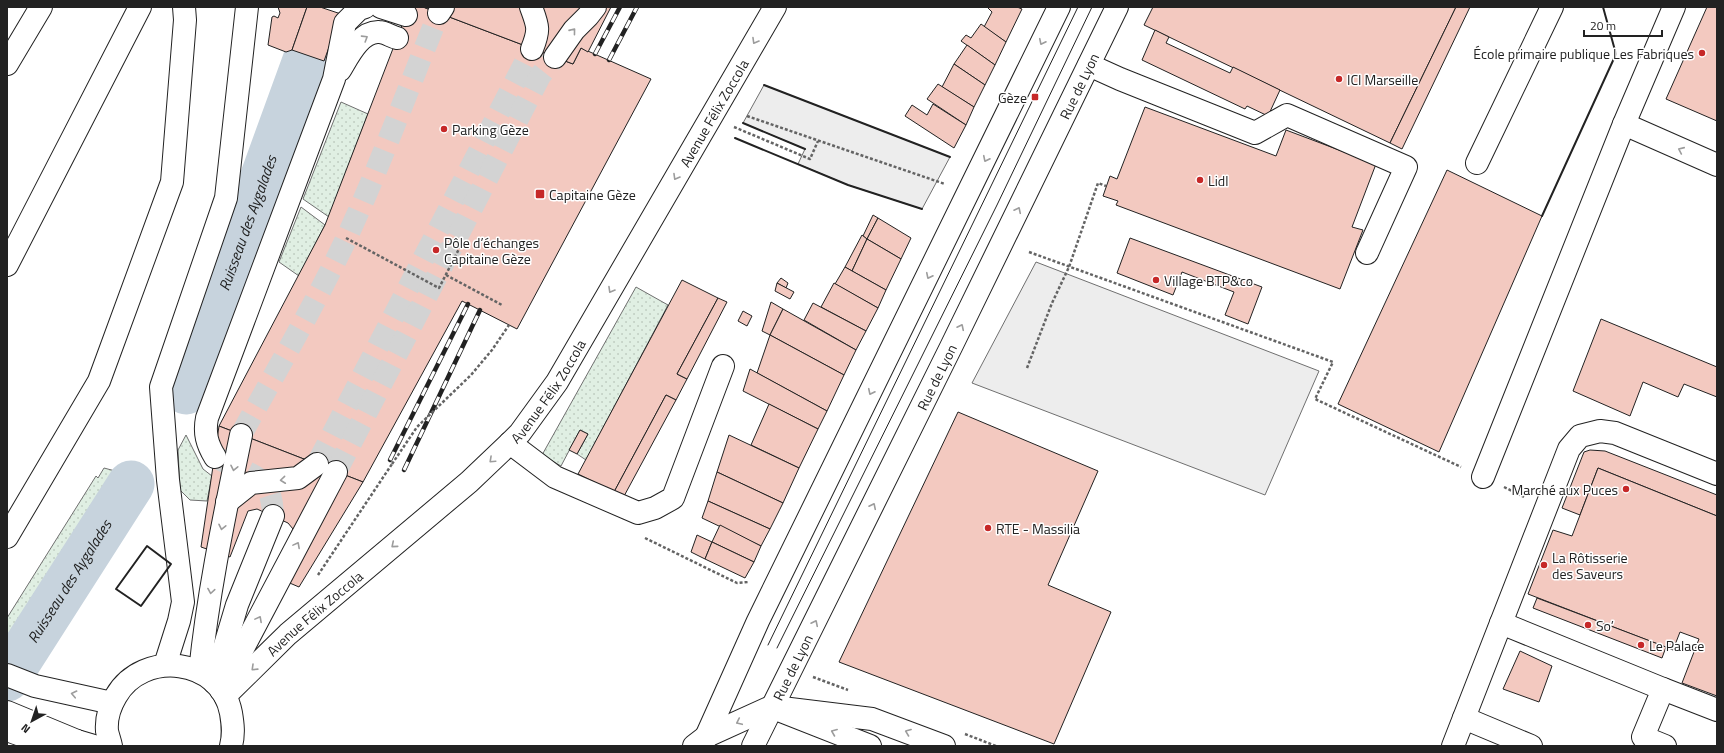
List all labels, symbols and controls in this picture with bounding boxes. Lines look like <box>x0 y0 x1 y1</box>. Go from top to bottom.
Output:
scale bar <box>1584 12 1662 38</box>
text: 20 m <box>1590 16 1616 35</box>
one-way arrow <box>569 28 576 36</box>
one-way arrow <box>361 35 368 42</box>
one-way arrow <box>753 37 760 44</box>
one-way arrow <box>1039 38 1047 45</box>
place label: École primaire publique Les Fabriques <box>1473 43 1694 64</box>
marker: École primaire publique Les Fabriques <box>1697 48 1707 58</box>
street label: Rue de Lyon <box>1053 49 1104 123</box>
street label: Avenue Félix Zoccola <box>674 55 753 170</box>
place label: ICI Marseille <box>1347 69 1418 90</box>
marker: ICI Marseille <box>1334 74 1344 84</box>
place label: Gèze <box>998 87 1027 108</box>
marker: Gèze <box>1030 92 1040 102</box>
place label: Parking Gèze <box>452 119 529 140</box>
marker: Parking Gèze <box>439 124 449 134</box>
one-way arrow <box>1678 147 1686 155</box>
water label: Ruisseau des Aygalades <box>212 151 283 294</box>
one-way arrow <box>983 155 991 162</box>
place label: Lidl <box>1208 170 1228 191</box>
one-way arrow <box>673 173 680 180</box>
marker: Lidl <box>1195 175 1205 185</box>
place label: Capitaine Gèze <box>549 184 636 205</box>
marker: Capitaine Gèze <box>534 188 546 200</box>
one-way arrow <box>1013 207 1021 214</box>
place label: Pôle d’échanges Capitaine Gèze <box>444 232 539 269</box>
marker: Pôle d’échanges Capitaine Gèze <box>431 245 441 255</box>
place label: Village BTP&co <box>1164 270 1253 291</box>
one-way arrow <box>926 272 933 279</box>
marker: Village BTP&co <box>1151 275 1161 285</box>
one-way arrow <box>608 286 615 293</box>
one-way arrow <box>956 323 964 331</box>
street label: Avenue Félix Zoccola <box>505 335 590 448</box>
street label: Rue de Lyon <box>911 340 961 414</box>
one-way arrow <box>868 388 876 396</box>
one-way arrow <box>489 455 497 463</box>
one-way arrow <box>231 465 239 472</box>
one-way arrow <box>280 475 286 484</box>
place label: Marché aux Puces <box>1512 479 1618 500</box>
marker: Marché aux Puces <box>1621 484 1631 494</box>
one-way arrow <box>868 503 876 510</box>
water label: Ruisseau des Aygalades <box>21 514 118 647</box>
place label: RTE - Massilia <box>996 518 1080 539</box>
marker: RTE - Massilia <box>983 523 993 533</box>
one-way arrow <box>218 524 227 530</box>
one-way arrow <box>391 541 398 548</box>
one-way arrow <box>293 542 300 549</box>
place label: La Rôtisserie des Saveurs <box>1552 547 1628 584</box>
marker: La Rôtisserie des Saveurs <box>1539 560 1549 570</box>
street label: Avenue Félix Zoccola <box>261 565 367 660</box>
one-way arrow <box>207 588 215 594</box>
place label: So’ <box>1596 615 1614 636</box>
one-way arrow <box>254 616 262 623</box>
one-way arrow <box>810 619 818 627</box>
marker: So’ <box>1583 620 1593 630</box>
street label: Rue de Lyon <box>767 631 817 704</box>
place label: Le Palace <box>1649 635 1704 656</box>
marker: Le Palace <box>1636 640 1646 650</box>
one-way arrow <box>251 663 259 670</box>
one-way arrow <box>71 691 77 699</box>
north arrow <box>12 701 52 741</box>
one-way arrow <box>736 717 743 725</box>
text: N <box>18 720 34 737</box>
one-way arrow <box>831 728 838 736</box>
one-way arrow <box>904 729 911 737</box>

